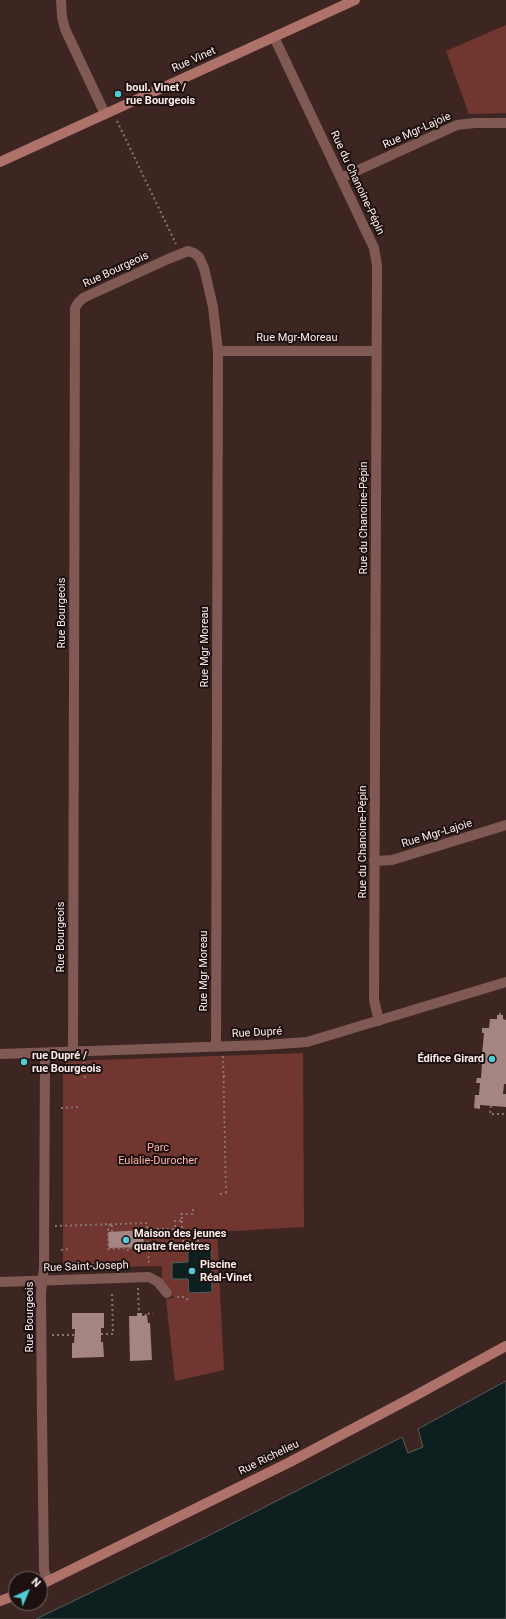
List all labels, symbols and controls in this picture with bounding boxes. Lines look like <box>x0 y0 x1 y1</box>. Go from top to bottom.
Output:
street label: Rue Vinet <box>170 44 218 76</box>
place label: boul. Vinet / rue Bourgeois <box>126 81 195 107</box>
marker: boul. Vinet / rue Bourgeois <box>113 89 123 99</box>
street label: Rue Mgr-Lajoie <box>381 110 453 152</box>
street label: Rue du Chanoine-Pépin <box>327 129 387 237</box>
street label: Rue Bourgeois <box>81 249 151 291</box>
street label: Rue Mgr-Moreau <box>256 331 338 345</box>
street label: Rue du Chanoine-Pépin <box>357 461 371 575</box>
street label: Rue Bourgeois <box>55 578 69 648</box>
street label: Rue Mgr Moreau <box>198 606 212 688</box>
street label: Rue du Chanoine-Pépin <box>356 785 370 899</box>
street label: Rue Mgr-Lajoie <box>400 817 474 851</box>
street label: Rue Bourgeois <box>54 902 68 972</box>
street label: Rue Mgr Moreau <box>197 930 211 1012</box>
street label: Rue Dupré <box>232 1025 282 1041</box>
place label: rue Dupré / rue Bourgeois <box>32 1049 101 1075</box>
place label: Édifice Girard <box>417 1052 484 1066</box>
marker: Édifice Girard <box>487 1054 497 1064</box>
marker: rue Dupré / rue Bourgeois <box>19 1057 29 1067</box>
park label: Parc Eulalie-Durocher <box>118 1141 198 1167</box>
place label: Maison des jeunes quatre fenêtres <box>134 1227 226 1253</box>
marker: Maison des jeunes quatre fenêtres <box>121 1235 131 1245</box>
place label: Piscine Réal-Vinet <box>200 1258 252 1284</box>
street label: Rue Saint-Joseph <box>43 1259 129 1275</box>
marker: Piscine Réal-Vinet <box>187 1266 197 1276</box>
street label: Rue Bourgeois <box>23 1282 37 1352</box>
street label: Rue Richelieu <box>237 1438 301 1478</box>
north arrow <box>8 1571 48 1611</box>
text: N <box>29 1575 43 1590</box>

